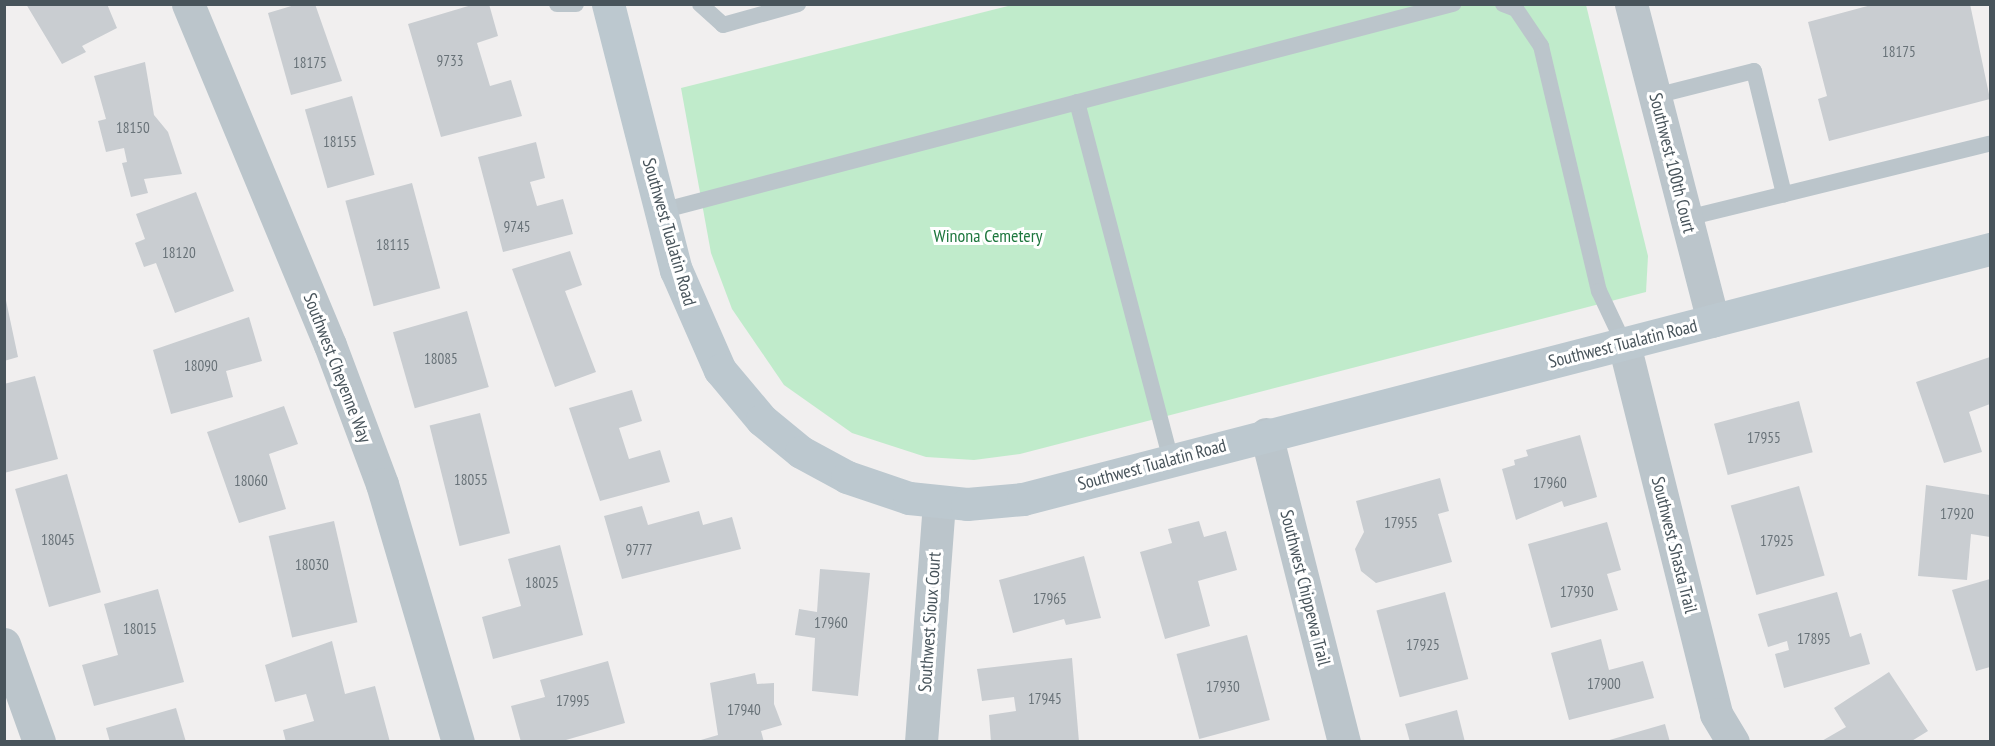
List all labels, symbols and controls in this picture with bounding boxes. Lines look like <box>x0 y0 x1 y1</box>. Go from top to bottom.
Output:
house number: 18175 <box>1882 43 1916 61</box>
house number: 9733 <box>437 52 463 70</box>
house number: 18175 <box>293 54 327 72</box>
street label: Southwest 100th Court <box>1644 91 1700 235</box>
house number: 18150 <box>116 119 150 137</box>
house number: 18155 <box>323 133 357 151</box>
street label: Southwest Tualatin Road <box>638 155 700 309</box>
house number: 9745 <box>504 218 530 236</box>
park label: Winona Cemetery <box>934 225 1042 247</box>
house number: 18115 <box>376 236 410 254</box>
house number: 18120 <box>162 244 196 262</box>
street label: Southwest Cheyenne Way <box>298 290 376 446</box>
street label: Southwest Tualatin Road <box>1546 315 1700 373</box>
house number: 18085 <box>424 350 458 368</box>
house number: 18090 <box>184 357 218 375</box>
house number: 17955 <box>1747 429 1781 447</box>
street label: Southwest Tualatin Road <box>1075 435 1229 495</box>
house number: 18055 <box>454 471 488 489</box>
house number: 18060 <box>234 472 268 490</box>
house number: 17960 <box>1533 474 1567 492</box>
street label: Southwest Shasta Trail <box>1647 474 1701 616</box>
house number: 17920 <box>1940 505 1974 523</box>
street label: Southwest Chippewa Trail <box>1275 508 1335 668</box>
house number: 17955 <box>1384 514 1418 532</box>
house number: 18045 <box>41 531 75 549</box>
house number: 17925 <box>1760 532 1794 550</box>
house number: 9777 <box>626 541 652 559</box>
street label: Southwest Sioux Court <box>914 551 946 693</box>
house number: 18030 <box>295 556 329 574</box>
house number: 18025 <box>525 574 559 592</box>
house number: 17930 <box>1560 583 1594 601</box>
house number: 17965 <box>1033 590 1067 608</box>
house number: 17960 <box>814 614 848 632</box>
house number: 18015 <box>123 620 157 638</box>
house number: 17895 <box>1797 630 1831 648</box>
house number: 17925 <box>1406 636 1440 654</box>
house number: 17900 <box>1587 675 1621 693</box>
house number: 17930 <box>1206 678 1240 696</box>
house number: 17945 <box>1028 690 1062 708</box>
house number: 17995 <box>556 692 590 710</box>
house number: 17940 <box>727 701 761 719</box>

